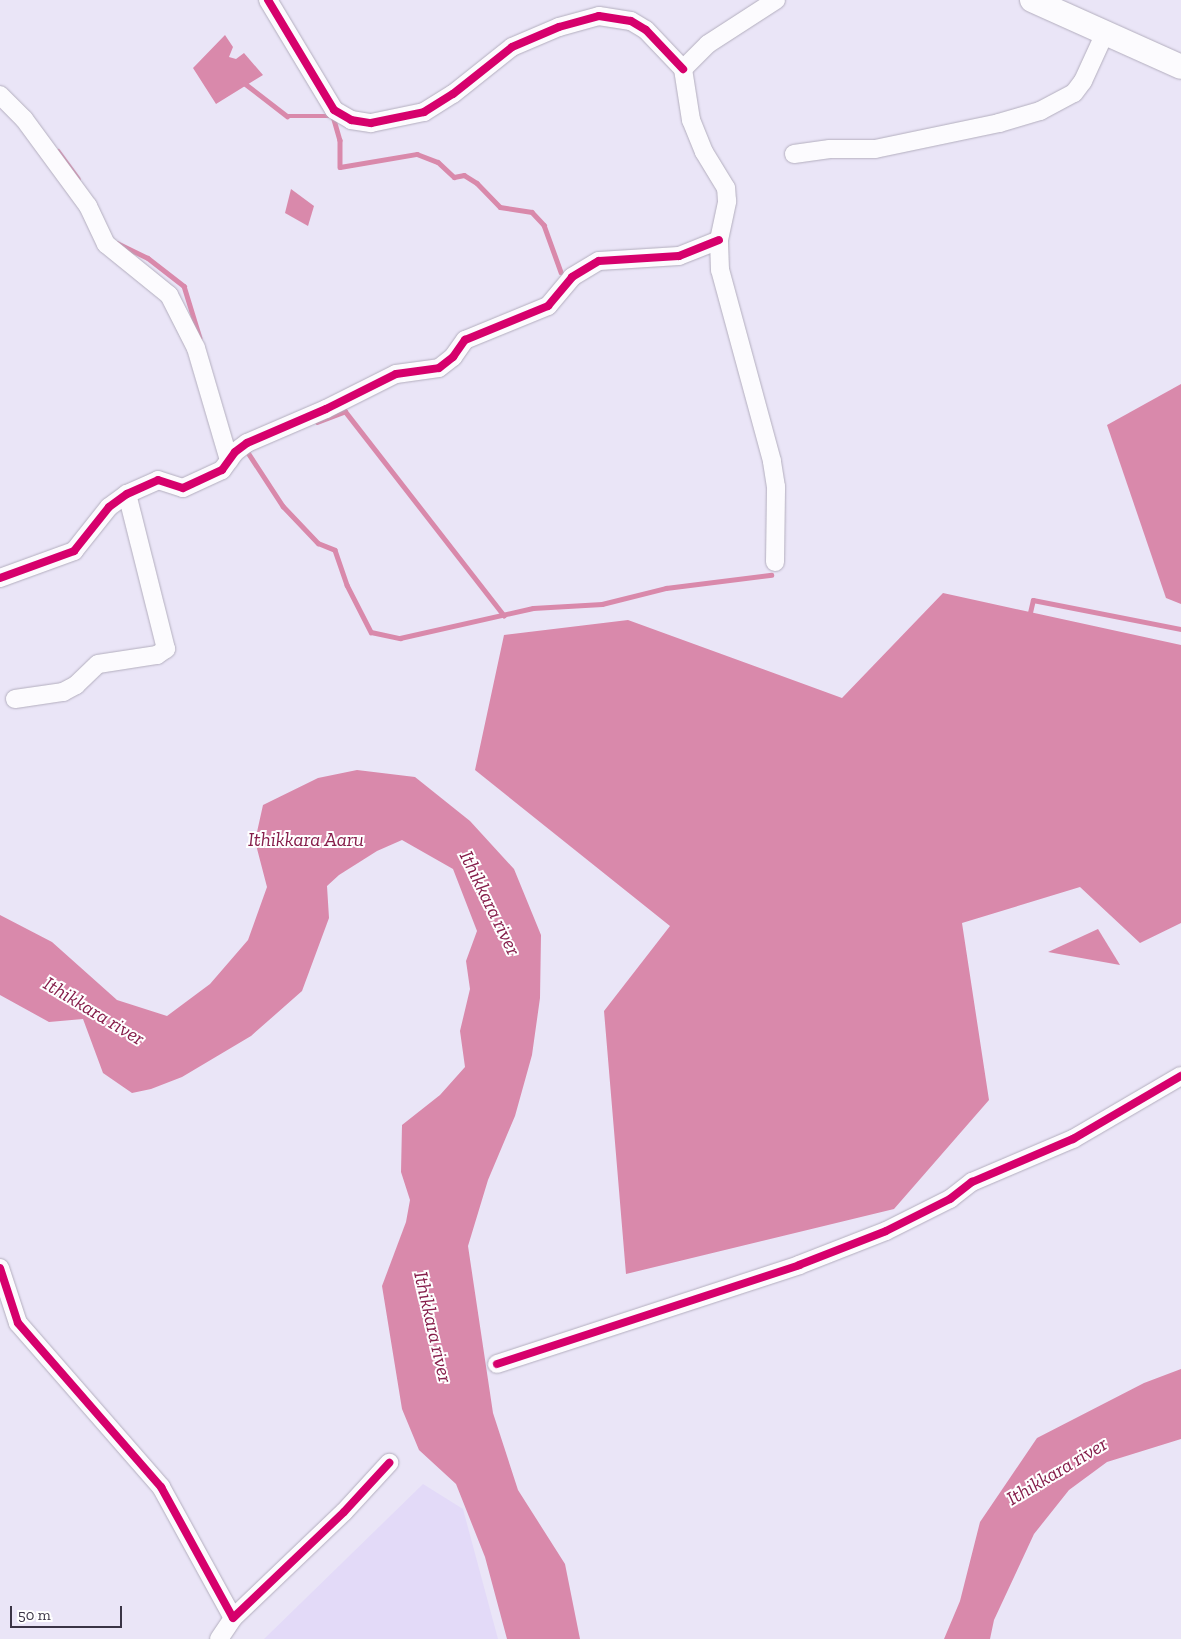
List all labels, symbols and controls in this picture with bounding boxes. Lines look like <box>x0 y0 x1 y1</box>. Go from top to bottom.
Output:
water label: Ithikkara Aaru <box>248 827 364 851</box>
water label: Ithikkara river <box>454 847 526 959</box>
water label: Ithikkara river <box>39 971 149 1051</box>
water label: Ithikkara river <box>409 1269 457 1385</box>
water label: Ithikkara river <box>1002 1431 1112 1511</box>
scale bar <box>12 1596 125 1628</box>
text: 50 m <box>18 1606 51 1624</box>

